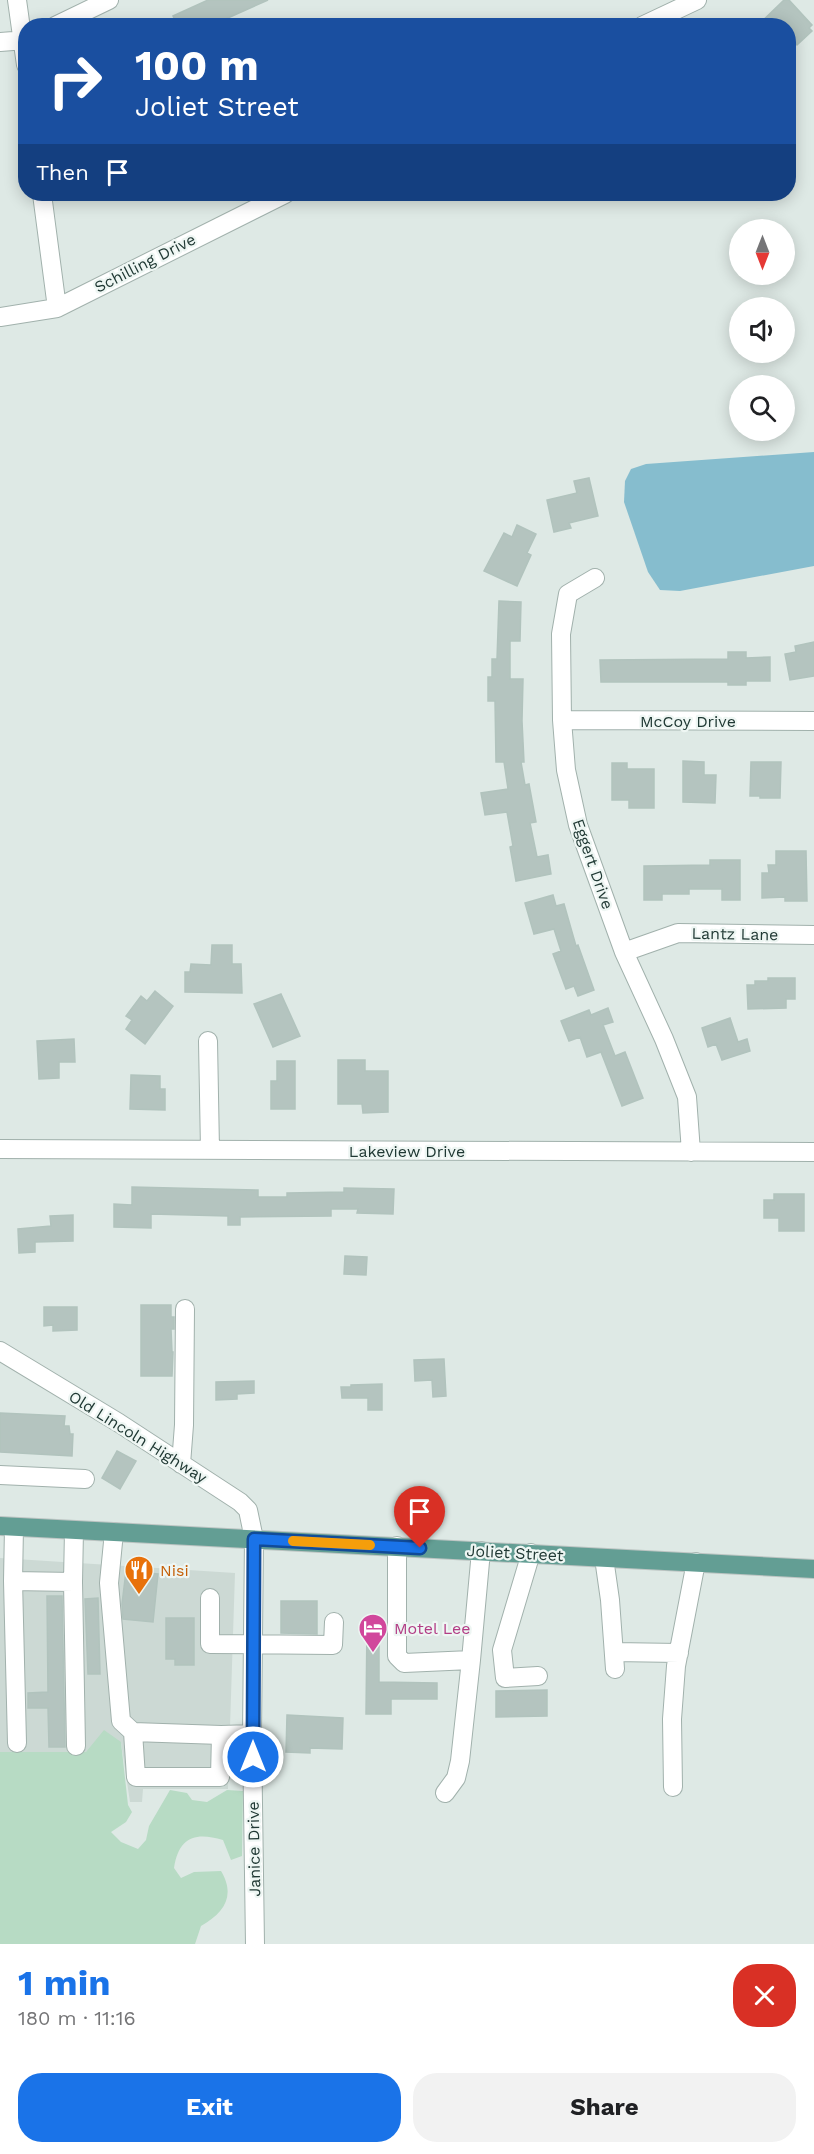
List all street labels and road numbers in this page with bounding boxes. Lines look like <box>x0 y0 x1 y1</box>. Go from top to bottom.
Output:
street label: Schilling Drive <box>91 229 199 297</box>
street label: McCoy Drive <box>640 712 736 731</box>
street label: Eggert Drive <box>569 816 617 912</box>
street label: Lantz Lane <box>691 924 779 944</box>
street label: Lakeview Drive <box>349 1142 465 1161</box>
street label: Old Lincoln Highway <box>65 1387 211 1488</box>
street label: Joliet Street <box>466 1541 564 1565</box>
street label: Janice Drive <box>244 1801 264 1897</box>

